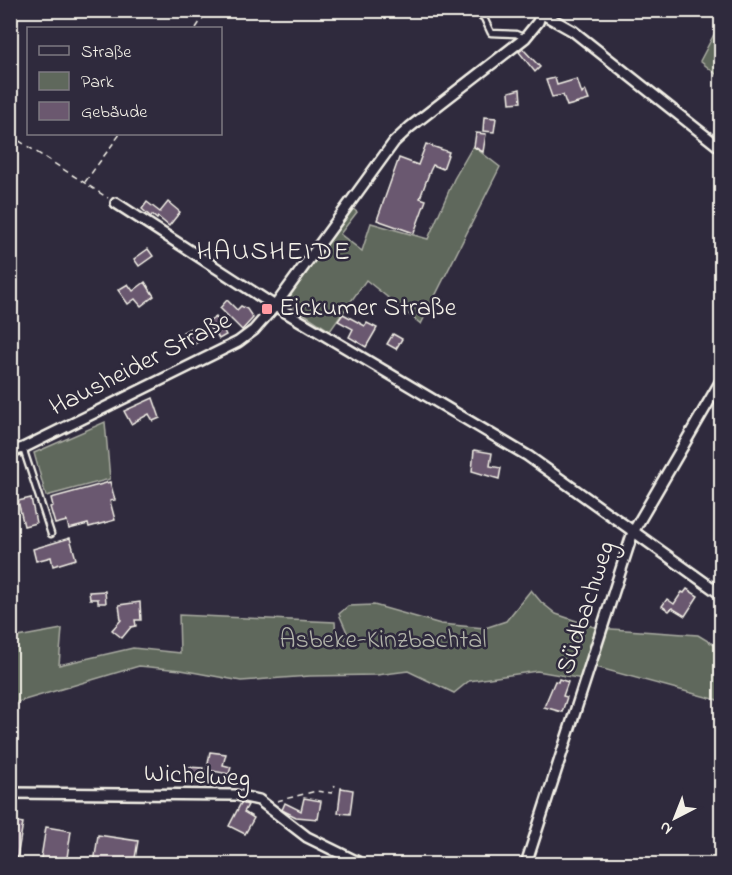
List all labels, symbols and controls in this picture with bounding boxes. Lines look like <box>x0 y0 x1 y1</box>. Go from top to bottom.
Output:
legend <box>27 27 222 135</box>
text: Straße <box>81 40 132 66</box>
text: Park <box>81 70 114 96</box>
text: Gebäude <box>81 100 148 126</box>
district label: HAUSHEIDE <box>197 233 351 272</box>
place label: Eickumer Straße <box>279 290 457 328</box>
marker: Eickumer Straße <box>260 302 274 316</box>
street label: Hausheider Straße <box>44 303 239 427</box>
street label: Südbachweg <box>548 536 626 680</box>
park label: Asbeke-Kinzbachtal <box>279 622 487 660</box>
street label: Wichelweg <box>143 755 251 799</box>
north arrow <box>645 788 705 848</box>
text: N <box>654 815 678 840</box>

